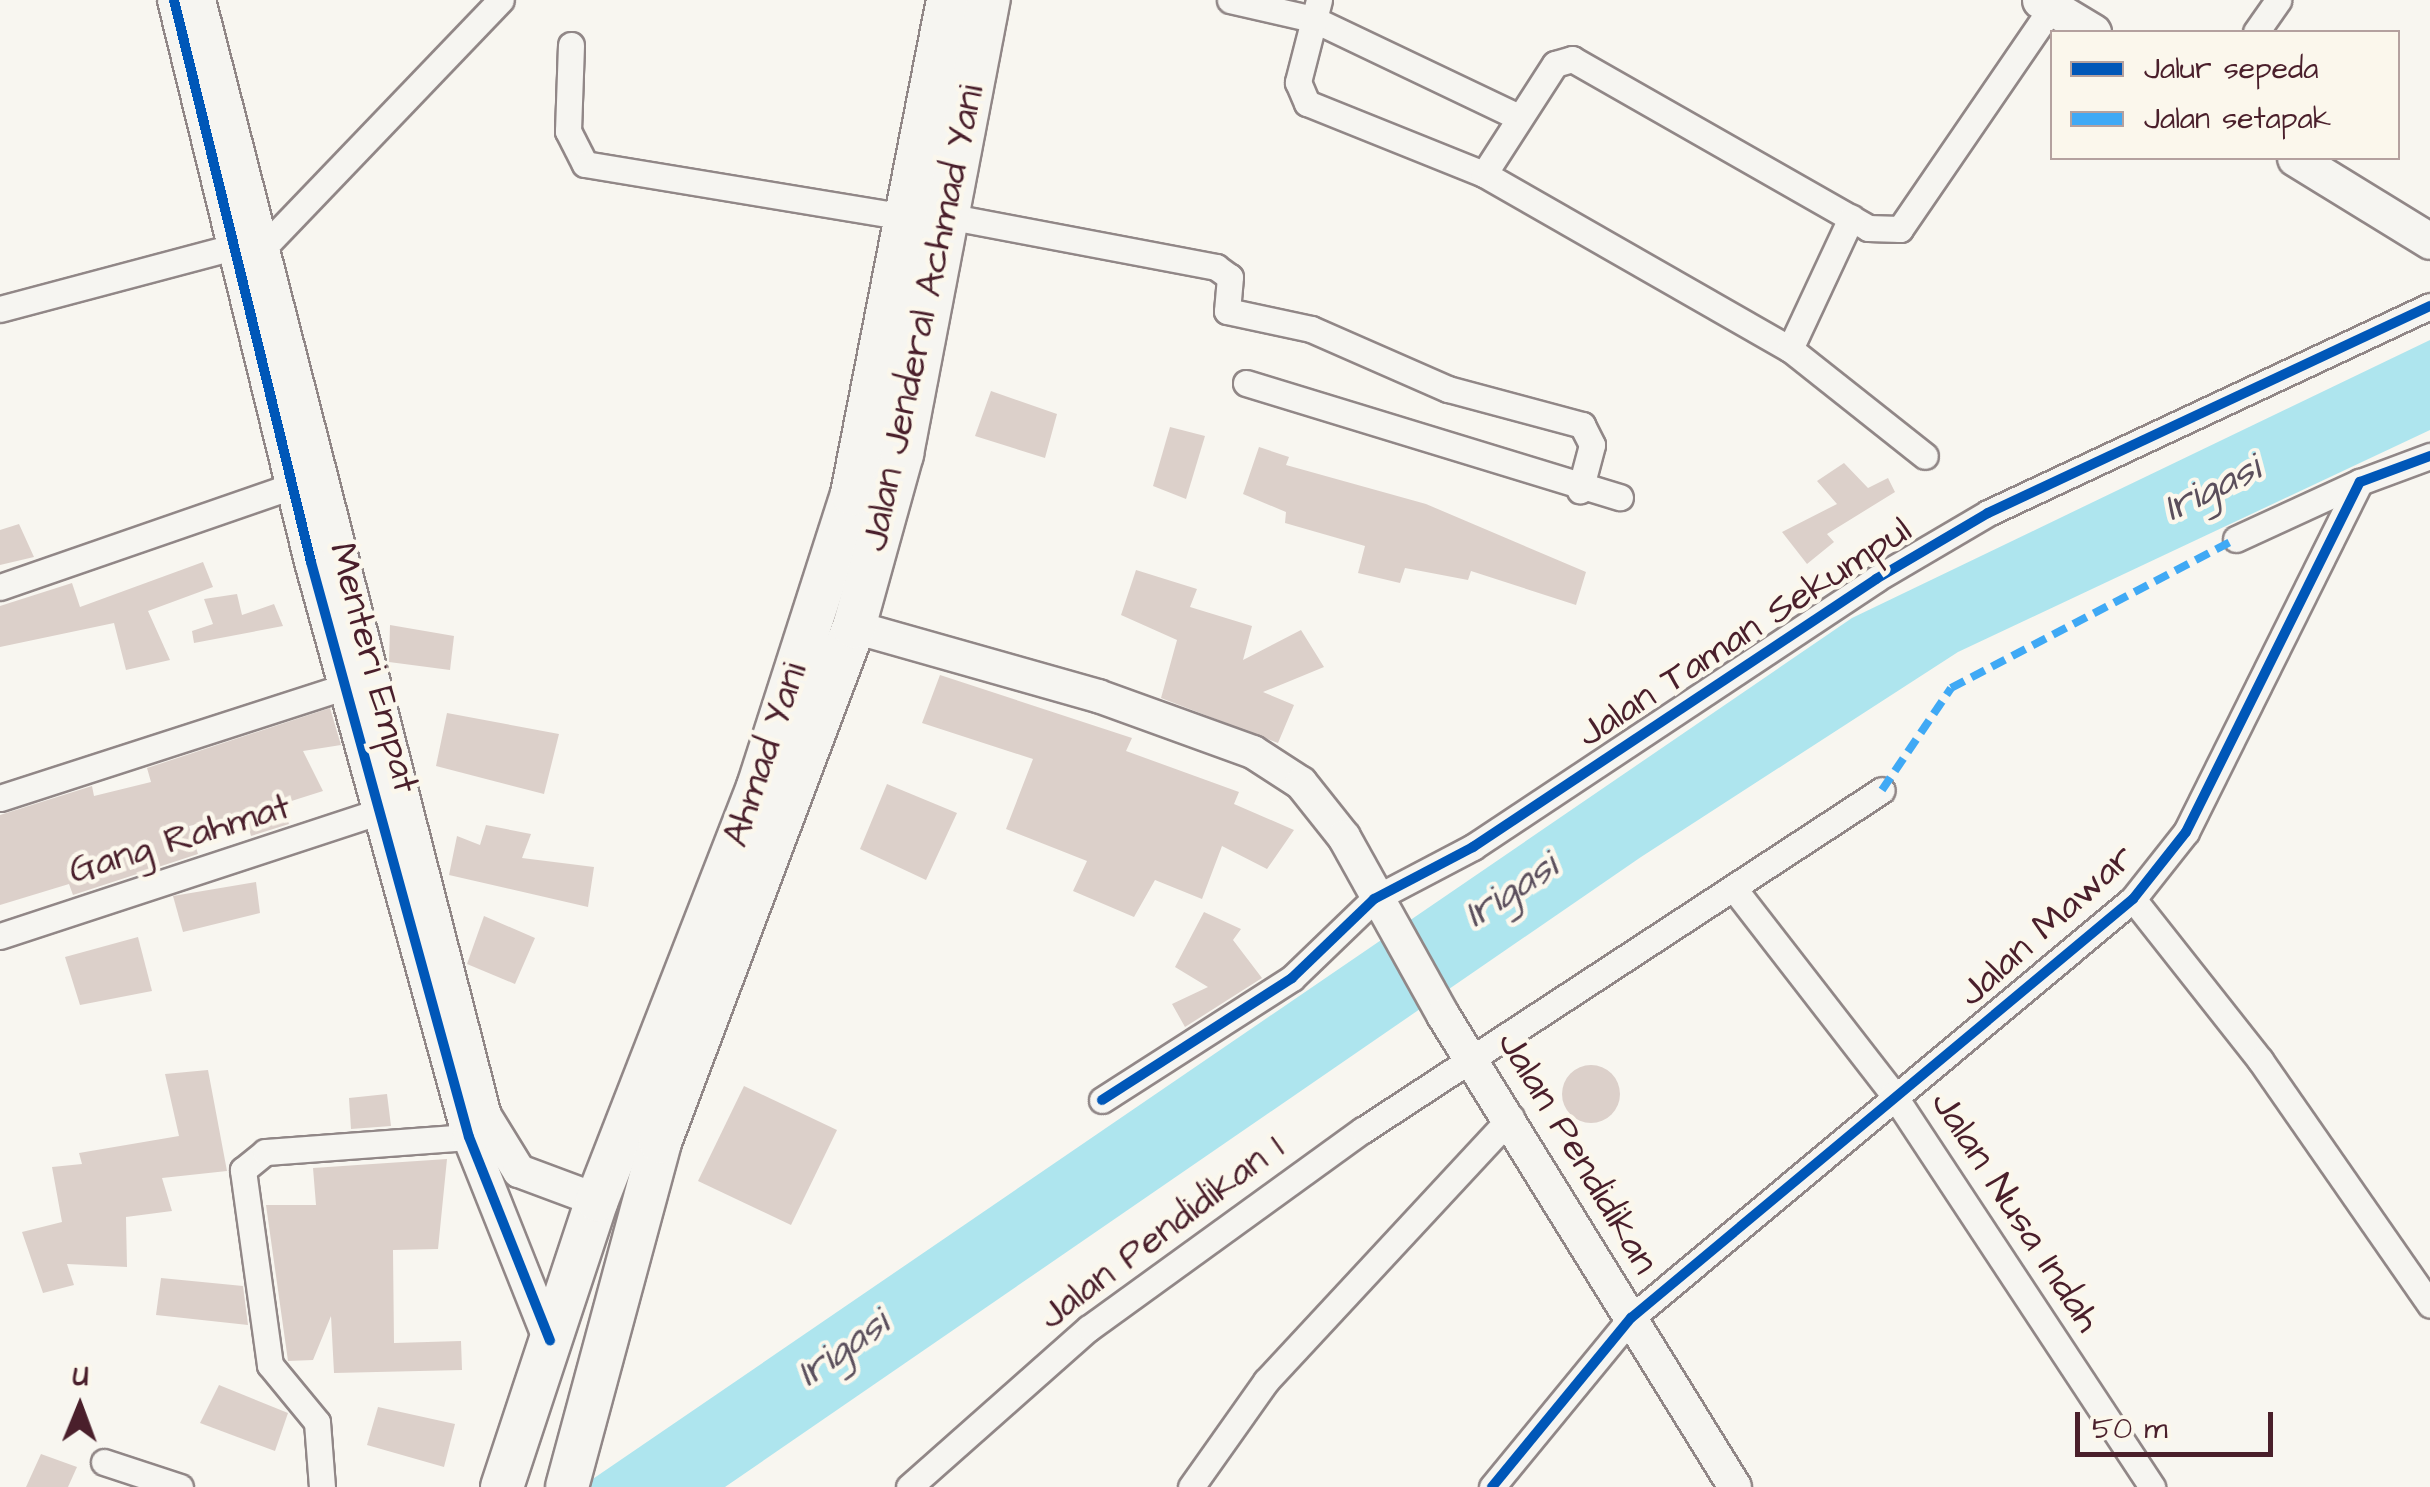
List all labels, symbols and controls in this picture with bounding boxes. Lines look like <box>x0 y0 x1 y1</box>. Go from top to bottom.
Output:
legend <box>2050 30 2400 160</box>
text: Jalur sepeda <box>2144 48 2319 90</box>
street label: Jalan Jenderal Achmad Yani <box>852 81 996 555</box>
text: Jalan setapak <box>2144 98 2331 140</box>
water label: Irigasi <box>2156 445 2268 533</box>
street label: Jalan Taman Sekumpul <box>1570 508 1920 758</box>
street label: Menteri Empat <box>318 538 428 798</box>
street label: Ahmad Yani <box>713 657 819 853</box>
street label: Gang Rahmat <box>64 785 296 895</box>
street label: Jalan Mawar <box>1950 835 2144 1017</box>
water label: Irigasi <box>1455 843 1567 939</box>
street label: Jalan Pendidikan <box>1487 1023 1667 1283</box>
street label: Jalan Nusa Indah <box>1920 1083 2110 1341</box>
street label: Jalan Pendidikan 1 <box>1030 1126 1294 1340</box>
water label: Irigasi <box>788 1300 898 1398</box>
north arrow <box>30 1357 130 1457</box>
text: U <box>72 1357 89 1396</box>
scale bar <box>2080 1392 2278 1454</box>
text: 50 m <box>2092 1408 2168 1450</box>

